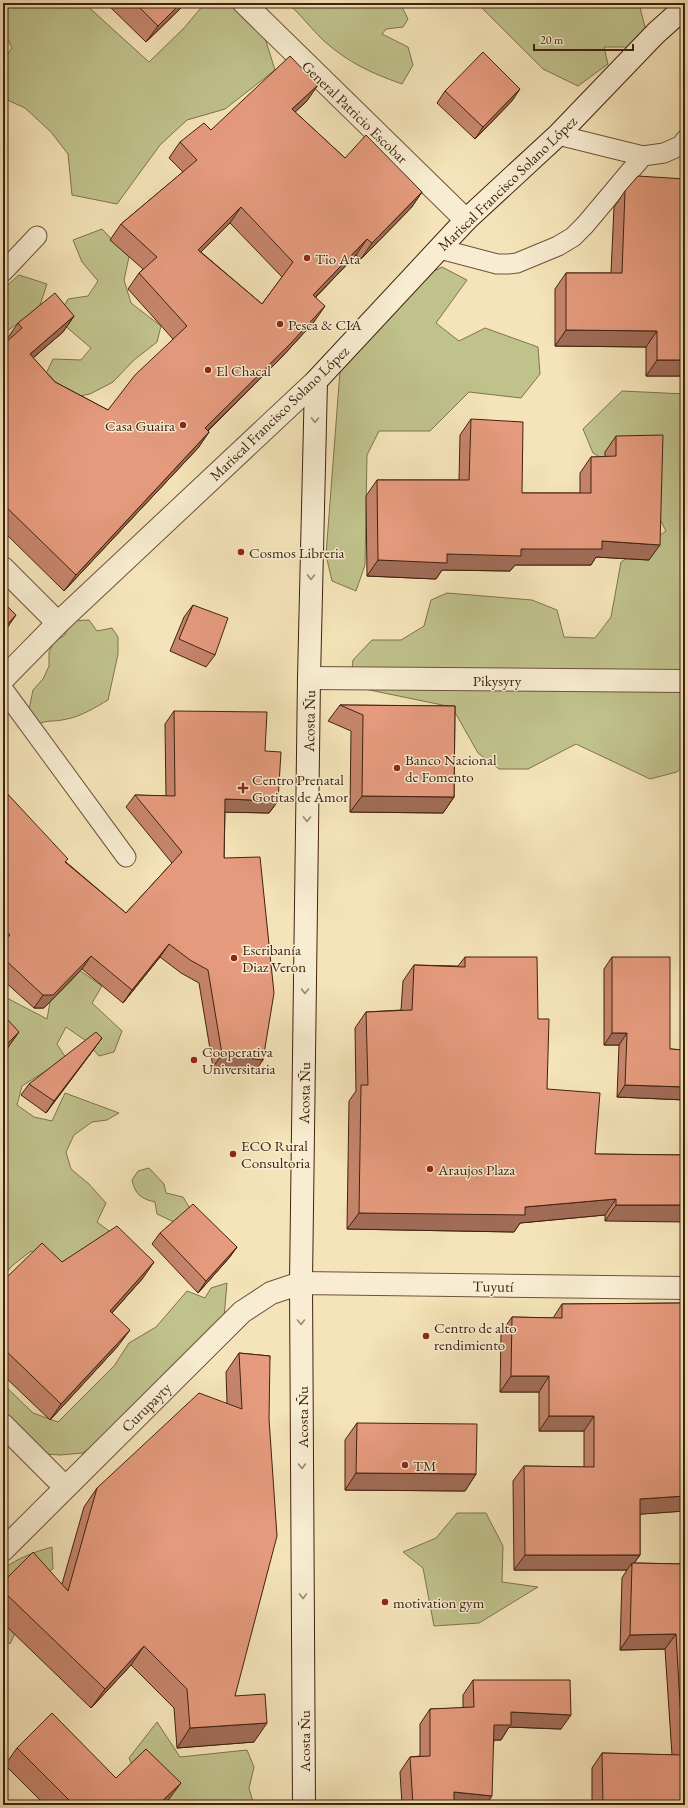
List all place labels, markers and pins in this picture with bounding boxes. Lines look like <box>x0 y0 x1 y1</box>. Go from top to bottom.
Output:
place label: Tio Ata <box>315 249 360 268</box>
marker: Tio Ata <box>302 253 312 263</box>
place label: Pesca & CIA <box>288 315 362 334</box>
marker: Pesca & CIA <box>275 319 285 329</box>
place label: El Chacal <box>216 361 271 380</box>
marker: El Chacal <box>203 365 213 375</box>
place label: Casa Guaira <box>105 416 175 435</box>
marker: Casa Guaira <box>178 420 188 430</box>
place label: Cosmos Libreria <box>249 543 345 562</box>
marker: Cosmos Libreria <box>236 547 246 557</box>
place label: Banco Nacional de Fomento <box>405 750 497 786</box>
marker: Banco Nacional de Fomento <box>392 763 402 773</box>
place label: Centro Prenatal Gotitas de Amor <box>252 770 348 806</box>
marker: Centro Prenatal Gotitas de Amor <box>237 782 249 794</box>
place label: Escribanía Diaz Veron <box>242 940 306 976</box>
marker: Escribanía Diaz Veron <box>229 953 239 963</box>
place label: Cooperativa Universitaria <box>202 1042 276 1078</box>
marker: Cooperativa Universitaria <box>189 1055 199 1065</box>
place label: ECO Rural Consultoria <box>241 1136 310 1172</box>
marker: ECO Rural Consultoria <box>228 1149 238 1159</box>
place label: Araujos Plaza <box>437 1160 515 1179</box>
marker: Araujos Plaza <box>425 1164 435 1174</box>
place label: Centro de alto rendimiento <box>434 1318 517 1354</box>
marker: Centro de alto rendimiento <box>421 1331 431 1341</box>
place label: TM <box>413 1456 437 1475</box>
marker: TM <box>400 1460 410 1470</box>
place label: motivation gym <box>393 1593 485 1612</box>
marker: motivation gym <box>380 1597 390 1607</box>

